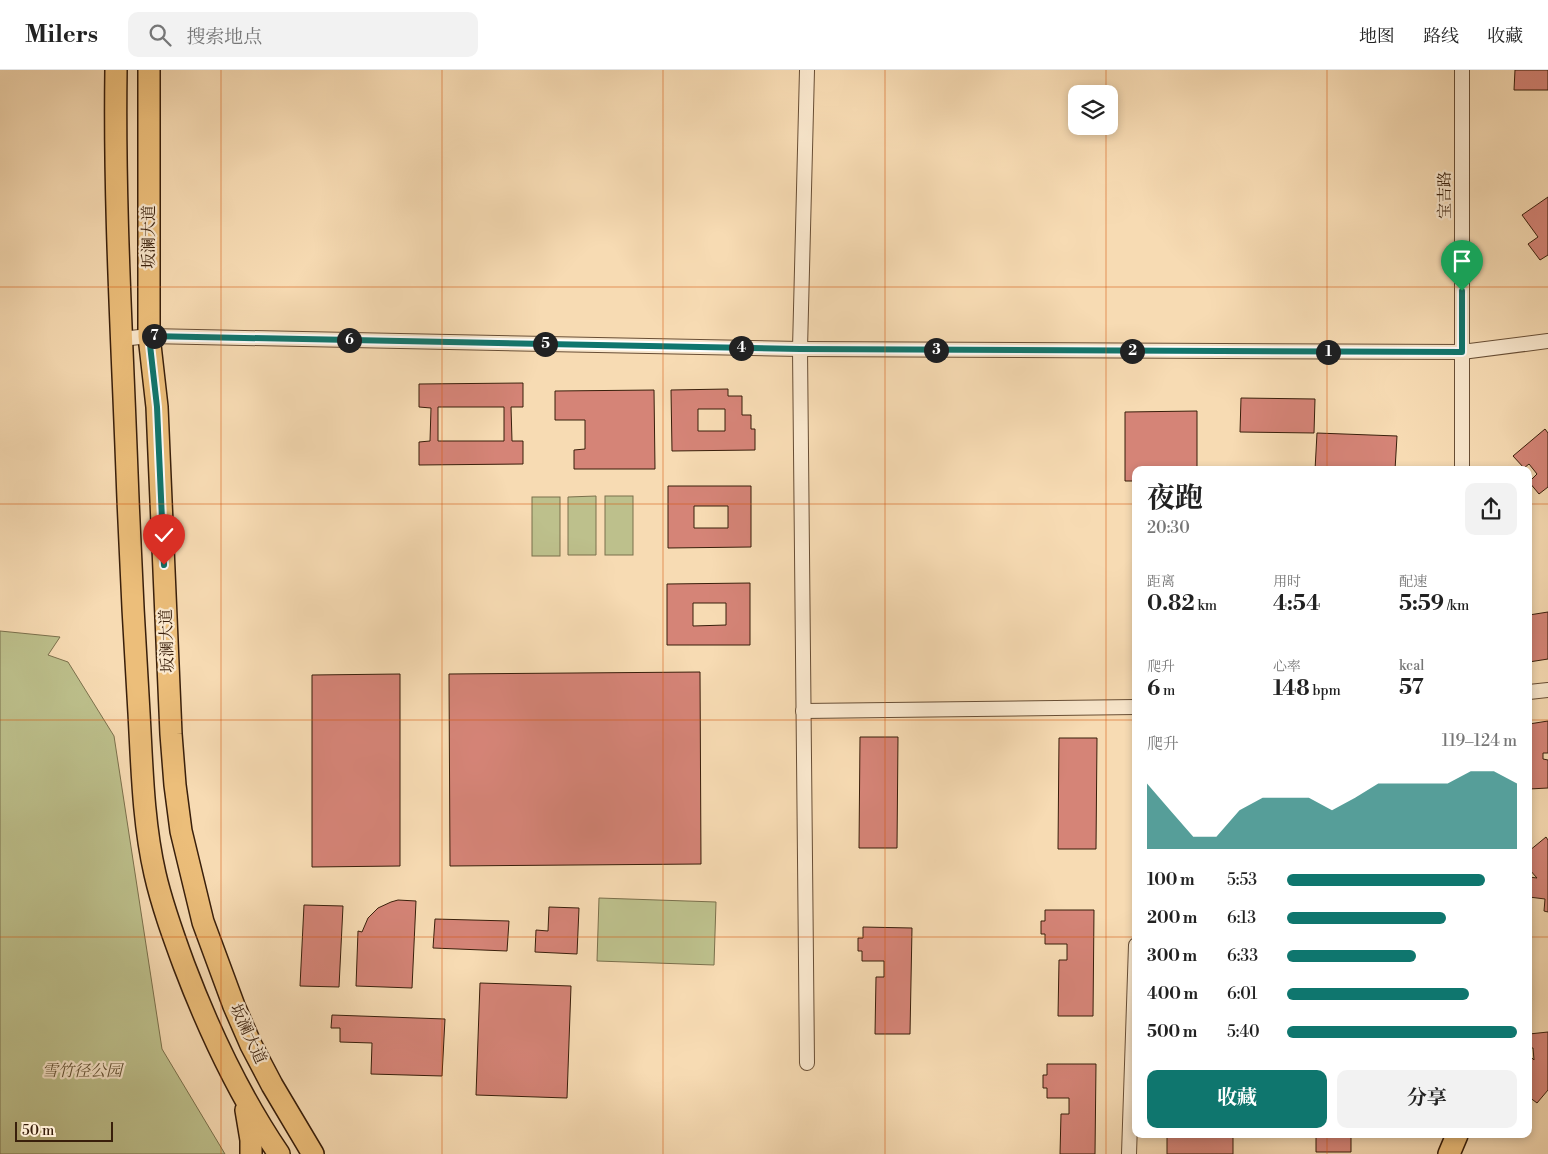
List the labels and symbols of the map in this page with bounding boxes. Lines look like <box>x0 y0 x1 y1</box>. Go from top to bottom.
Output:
street label: 宝吉路 <box>1435 171 1455 219</box>
street label: 坂澜大道 <box>139 205 159 269</box>
pin <box>1441 240 1483 291</box>
pin: 7 <box>142 324 166 348</box>
pin: 6 <box>336 328 362 352</box>
pin: 5 <box>532 332 558 356</box>
pin: 4 <box>728 336 754 360</box>
pin: 3 <box>924 338 948 362</box>
pin: 2 <box>1120 338 1144 364</box>
pin: 1 <box>1316 340 1340 364</box>
pin <box>143 514 185 565</box>
street label: 坂澜大道 <box>156 609 178 673</box>
street label: 坂澜大道 <box>225 1001 271 1067</box>
park label: 雪竹径公园 <box>42 1061 125 1081</box>
scale bar <box>15 1119 112 1142</box>

